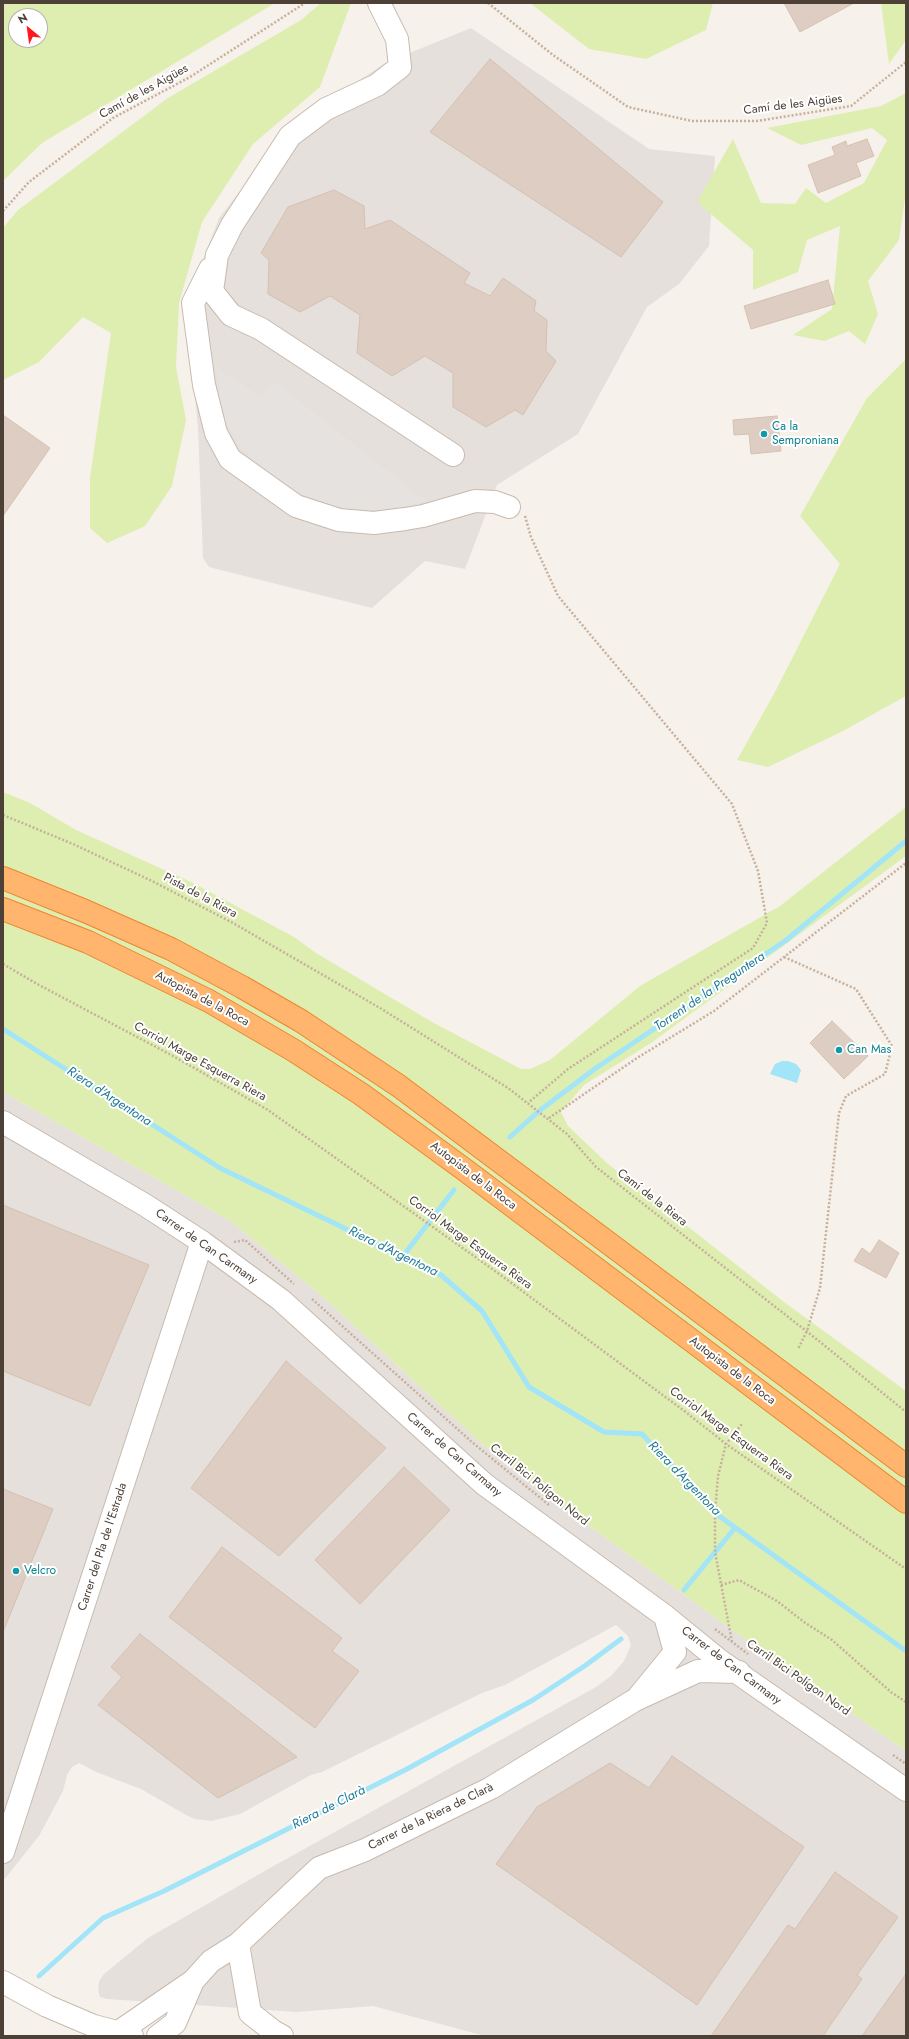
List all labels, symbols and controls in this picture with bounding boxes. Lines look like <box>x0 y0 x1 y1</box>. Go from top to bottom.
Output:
north arrow <box>8 8 48 48</box>
text: N <box>15 9 30 27</box>
street label: Camí de les Aigües <box>97 62 191 122</box>
street label: Camí de les Aigües <box>743 92 843 118</box>
place label: Ca la Semproniana <box>772 420 839 448</box>
marker: Ca la Semproniana <box>759 429 769 439</box>
street label: Pista de la Riera <box>161 871 239 921</box>
water label: Torrent de la Preguntera <box>652 949 768 1035</box>
street label: Autopista de la Roca <box>153 968 251 1030</box>
street label: Corriol Marge Esquerra Riera <box>131 1019 269 1105</box>
place label: Can Mas <box>847 1043 891 1057</box>
marker: Can Mas <box>834 1045 844 1055</box>
water label: Riera d'Argentona <box>64 1064 154 1130</box>
street label: Autopista de la Roca <box>427 1139 519 1213</box>
street label: Camí de la Riera <box>614 1166 690 1230</box>
street label: Corriol Marge Esquerra Riera <box>405 1193 535 1293</box>
street label: Carrer de Can Carmany <box>152 1206 260 1288</box>
water label: Riera d'Argentona <box>346 1224 440 1280</box>
street label: Autopista de la Roca <box>686 1334 778 1408</box>
street label: Corriol Marge Esquerra Riera <box>666 1384 796 1484</box>
street label: Carrer de Can Carmany <box>404 1410 504 1500</box>
water label: Riera d'Argentona <box>644 1438 724 1520</box>
street label: Carril Bici Polígon Nord <box>487 1441 591 1529</box>
street label: Carrer del Pla de l'Estrada <box>76 1481 130 1613</box>
place label: Velcro <box>24 1564 56 1578</box>
marker: Velcro <box>11 1566 21 1576</box>
street label: Carrer de Can Carmany <box>678 1624 784 1708</box>
street label: Carril Bici Polígon Nord <box>744 1637 852 1719</box>
street label: Carrer de la Riera de Clarà <box>366 1780 496 1854</box>
water label: Riera de Clarà <box>290 1783 368 1833</box>

